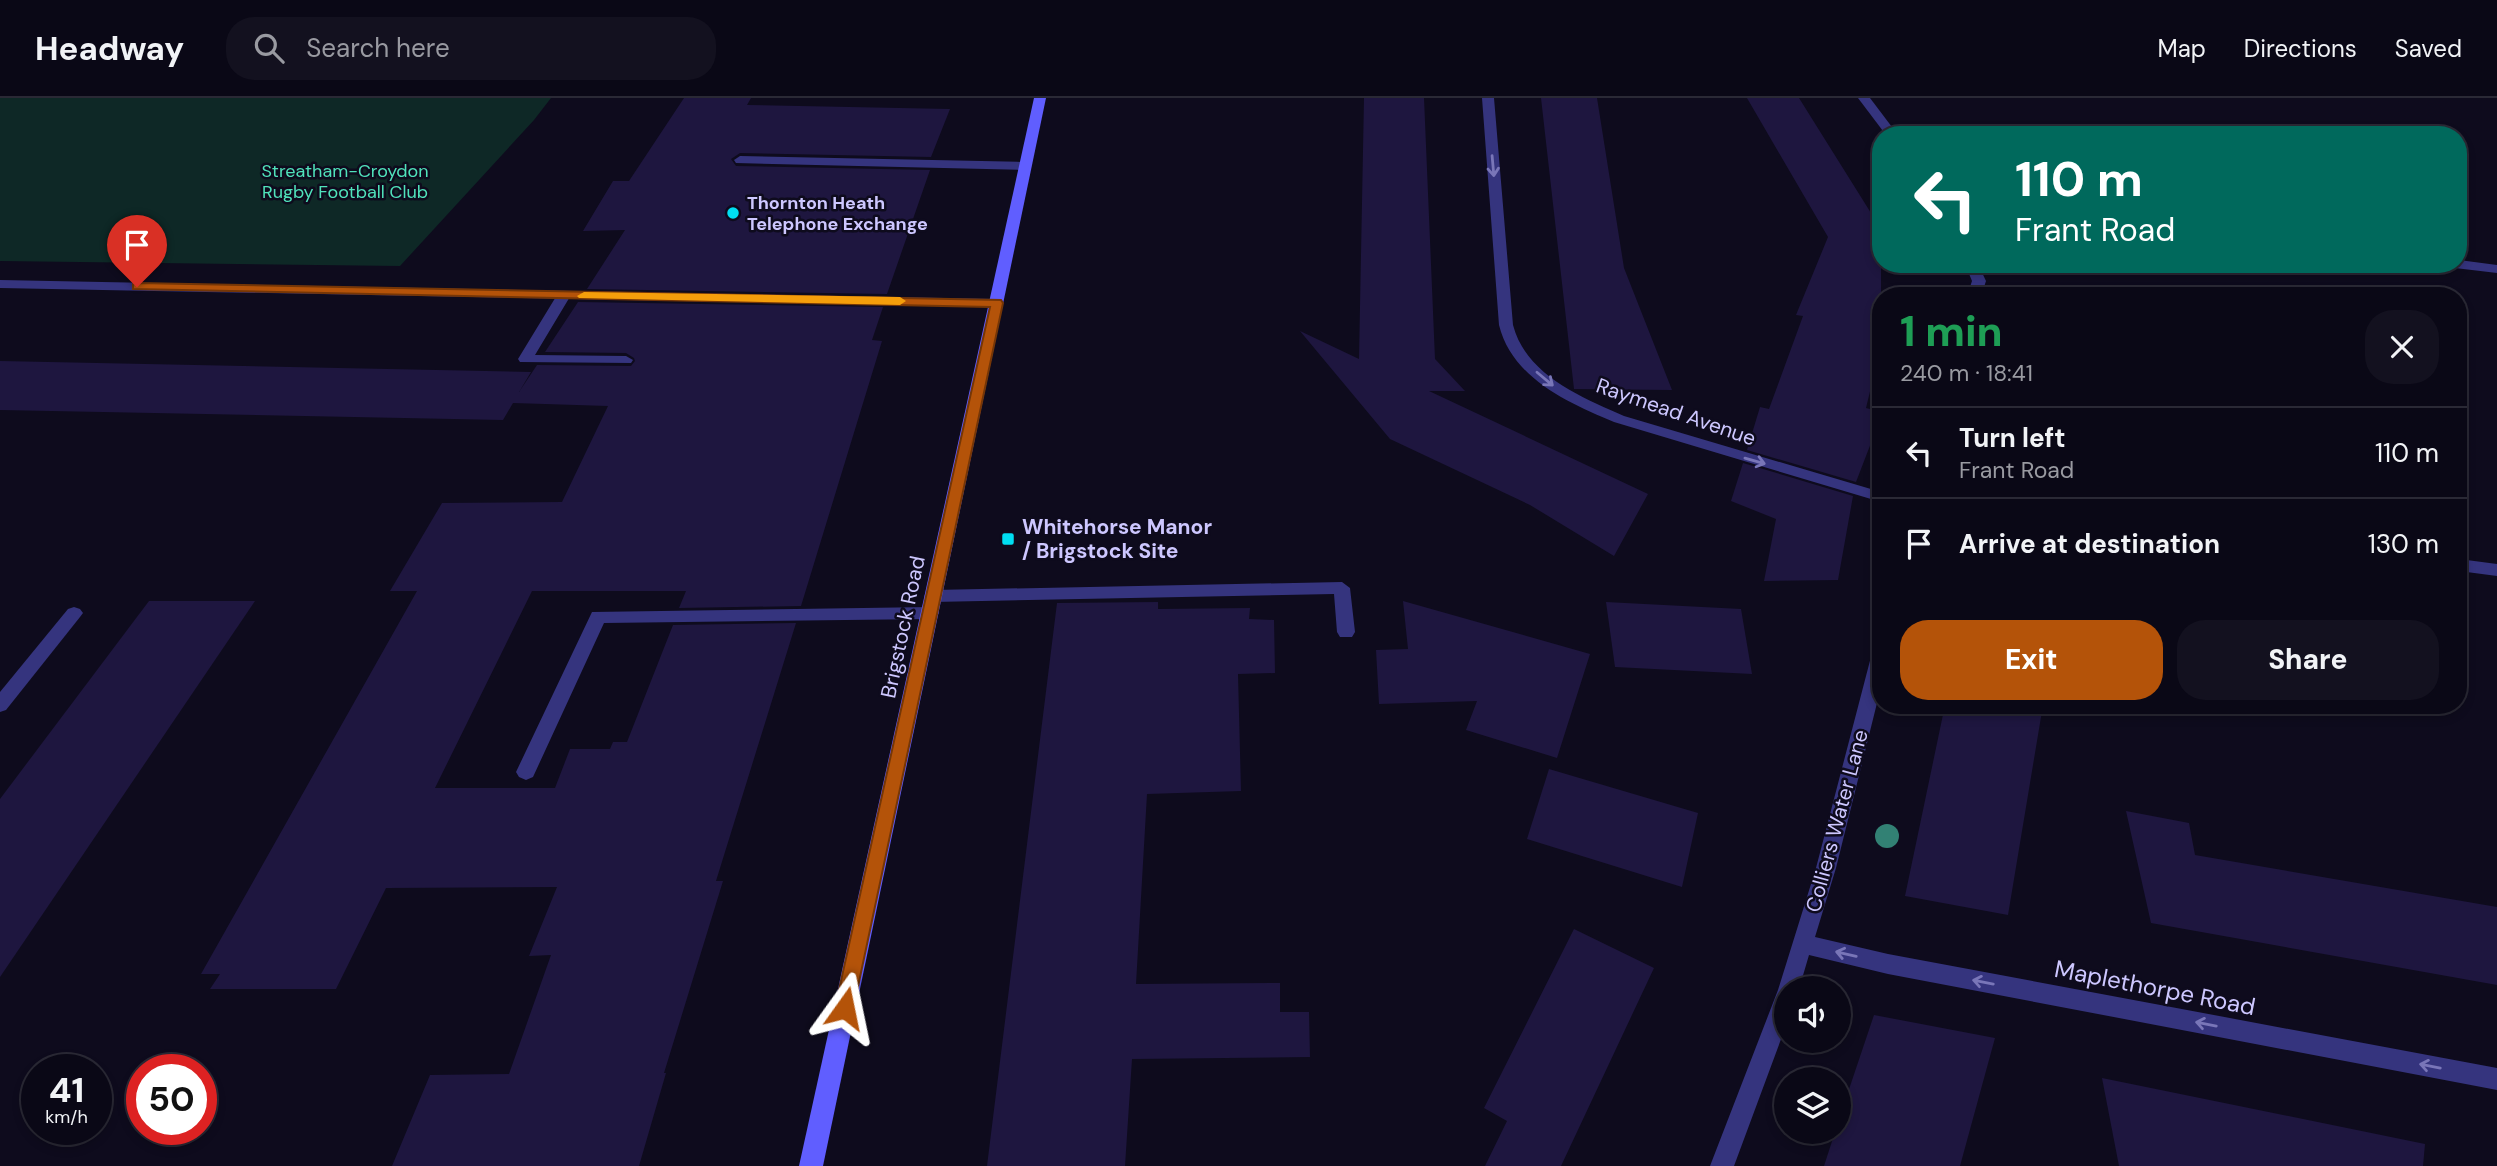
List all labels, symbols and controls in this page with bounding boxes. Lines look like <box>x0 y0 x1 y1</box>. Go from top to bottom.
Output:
search box <box>226 17 716 80</box>
text: Headway <box>35 27 184 70</box>
icon: search <box>250 29 288 67</box>
text: Search here <box>306 31 450 65</box>
text: Map <box>2158 33 2206 64</box>
text: Directions <box>2244 33 2357 64</box>
text: Saved <box>2395 33 2462 64</box>
text: 110 m <box>2015 147 2143 211</box>
one-way arrow <box>1487 154 1500 177</box>
icon: left <box>1900 154 1991 245</box>
park label: Streatham-Croydon Rugby Football Club <box>261 159 429 204</box>
place label: Thornton Heath Telephone Exchange <box>747 191 928 236</box>
marker: Thornton Heath Telephone Exchange <box>725 205 741 221</box>
text: Frant Road <box>2015 209 2175 251</box>
pin <box>107 215 167 287</box>
icon: arrive <box>118 226 156 264</box>
text: 1 min <box>1900 304 2003 359</box>
button: close <box>2365 310 2439 384</box>
text: 240 m · 18:41 <box>1900 358 2033 388</box>
one-way arrow <box>1536 371 1554 387</box>
street label: Raymead Avenue <box>1592 372 1760 452</box>
text: Turn left <box>1959 421 2066 455</box>
icon: left <box>1900 434 1938 472</box>
text: 110 m <box>2375 436 2439 470</box>
one-way arrow <box>1744 455 1766 468</box>
text: Frant Road <box>1959 455 2074 485</box>
place label: Whitehorse Manor / Brigstock Site <box>1022 513 1212 565</box>
icon: arrive <box>1900 525 1938 563</box>
text: Arrive at destination <box>1959 527 2220 561</box>
text: 130 m <box>2368 527 2439 561</box>
marker: Whitehorse Manor / Brigstock Site <box>1000 531 1016 547</box>
street label: Brigstock Road <box>874 553 932 701</box>
button: Exit <box>1900 620 2163 700</box>
button: Share <box>2177 620 2439 700</box>
street label: Colliers Water Lane <box>1799 727 1875 915</box>
one-way arrow <box>1835 947 1858 960</box>
street label: Maplethorpe Road <box>2052 953 2258 1022</box>
position arrow <box>808 971 882 1045</box>
one-way arrow <box>1972 974 1995 988</box>
map controls <box>1774 976 1851 1144</box>
button: sound <box>1774 976 1851 1053</box>
one-way arrow <box>2195 1017 2218 1030</box>
speed limit sign: 50 <box>126 1054 217 1145</box>
one-way arrow <box>2419 1059 2442 1073</box>
text: 41 <box>49 1067 84 1113</box>
button: layers <box>1774 1067 1851 1144</box>
text: km/h <box>45 1105 88 1129</box>

